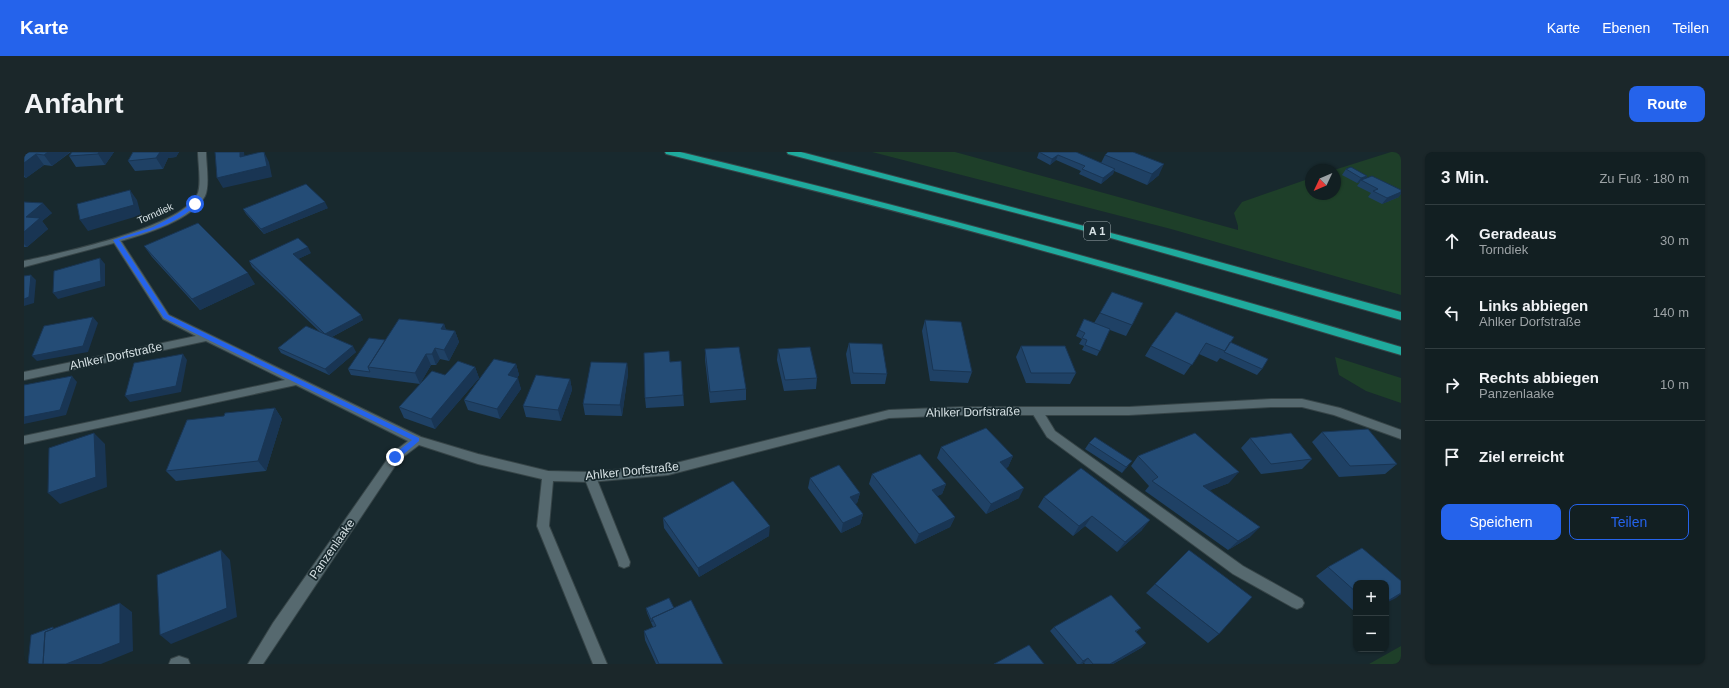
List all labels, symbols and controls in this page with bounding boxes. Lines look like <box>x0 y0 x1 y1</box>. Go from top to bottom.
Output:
text: Karte <box>20 17 69 38</box>
text: Karte <box>1547 20 1580 36</box>
text: Ebenen <box>1602 20 1650 36</box>
text: Teilen <box>1672 20 1709 36</box>
button: Route <box>1629 86 1705 122</box>
text: Anfahrt <box>24 88 124 119</box>
north arrow <box>1305 164 1341 200</box>
text: 3 Min. <box>1441 168 1489 187</box>
text: Zu Fuß · 180 m <box>1599 171 1689 186</box>
route start <box>186 195 204 213</box>
street label: Torndiek <box>136 200 176 226</box>
road number: A 1 <box>1084 222 1110 240</box>
text: Geradeaus <box>1479 225 1557 242</box>
icon: ahead <box>1441 230 1463 252</box>
text: 30 m <box>1660 233 1689 248</box>
text: Torndiek <box>1479 242 1528 257</box>
text: Links abbiegen <box>1479 297 1588 314</box>
icon: left <box>1441 302 1463 324</box>
text: 140 m <box>1653 305 1689 320</box>
text: Ahlker Dorfstraße <box>1479 314 1581 329</box>
street label: Ahlker Dorfstraße <box>69 339 164 373</box>
text: Rechts abbiegen <box>1479 369 1599 386</box>
icon: right <box>1441 374 1463 396</box>
text: 10 m <box>1660 377 1689 392</box>
text: Panzenlaake <box>1479 386 1554 401</box>
street label: Ahlker Dorfstraße <box>926 404 1020 420</box>
icon: arrive <box>1441 446 1463 468</box>
route end <box>386 448 404 466</box>
text: Ziel erreicht <box>1479 448 1564 465</box>
street label: Ahlker Dorfstraße <box>585 459 680 483</box>
button: Speichern <box>1441 504 1561 540</box>
button: Teilen <box>1569 504 1689 540</box>
street label: Panzenlaake <box>306 516 358 581</box>
map controls <box>1353 580 1389 652</box>
button: + <box>1353 580 1389 616</box>
button: − <box>1353 616 1389 652</box>

